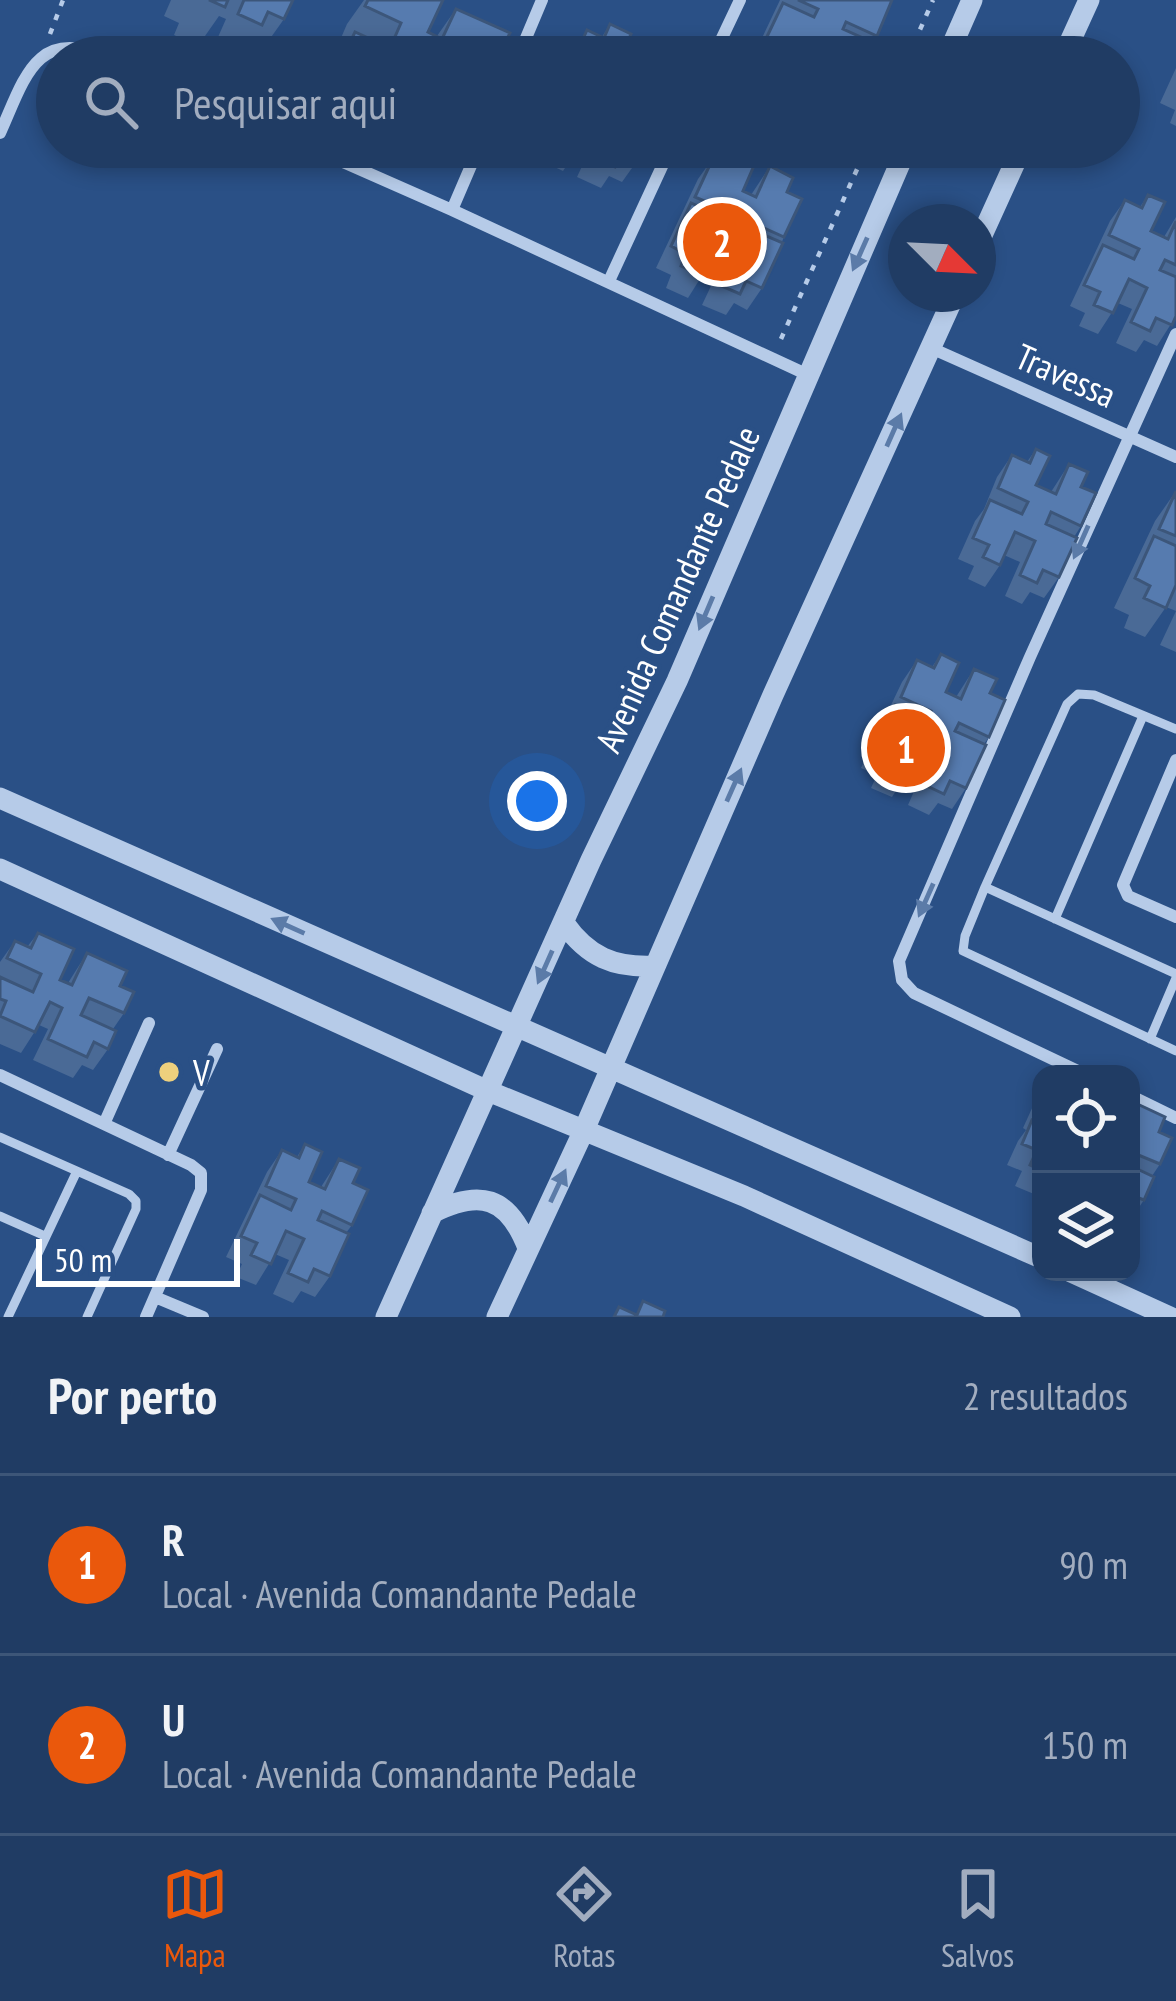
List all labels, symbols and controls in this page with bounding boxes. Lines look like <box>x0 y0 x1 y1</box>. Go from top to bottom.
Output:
search box <box>36 36 1140 168</box>
icon: search <box>78 69 144 135</box>
text: Pesquisar aqui <box>174 73 397 131</box>
pin: 2 <box>683 197 761 287</box>
north arrow <box>888 204 996 312</box>
one-way arrow <box>849 237 869 272</box>
street label: Travessa <box>1009 332 1123 418</box>
one-way arrow <box>884 412 904 447</box>
street label: Avenida Comandante Pedale <box>584 419 770 759</box>
one-way arrow <box>1070 525 1090 560</box>
one-way arrow <box>696 595 715 631</box>
pin: 1 <box>867 703 945 793</box>
one-way arrow <box>724 768 744 803</box>
your location <box>507 771 567 831</box>
one-way arrow <box>915 883 935 918</box>
one-way arrow <box>270 916 305 936</box>
one-way arrow <box>534 950 554 985</box>
place label: V <box>192 1049 210 1096</box>
marker: V <box>156 1059 182 1085</box>
map controls <box>1032 1065 1140 1281</box>
button: locate <box>1032 1065 1140 1173</box>
one-way arrow <box>548 1168 568 1203</box>
button: layers <box>1032 1173 1140 1281</box>
scale bar <box>36 1233 240 1286</box>
text: 50 m <box>54 1238 112 1281</box>
text: Por perto <box>48 1362 217 1428</box>
text: 2 resultados <box>963 1370 1128 1421</box>
text: R <box>162 1510 185 1568</box>
text: 1 <box>78 1539 96 1590</box>
text: 90 m <box>1059 1539 1128 1590</box>
text: Local · Avenida Comandante Pedale <box>162 1568 637 1619</box>
text: U <box>162 1690 185 1748</box>
text: 2 <box>78 1719 96 1770</box>
text: 150 m <box>1042 1719 1128 1770</box>
text: Local · Avenida Comandante Pedale <box>162 1748 637 1799</box>
tab: Mapa <box>162 1861 228 1976</box>
tab: Rotas <box>551 1861 617 1976</box>
tab: Salvos <box>941 1861 1014 1976</box>

